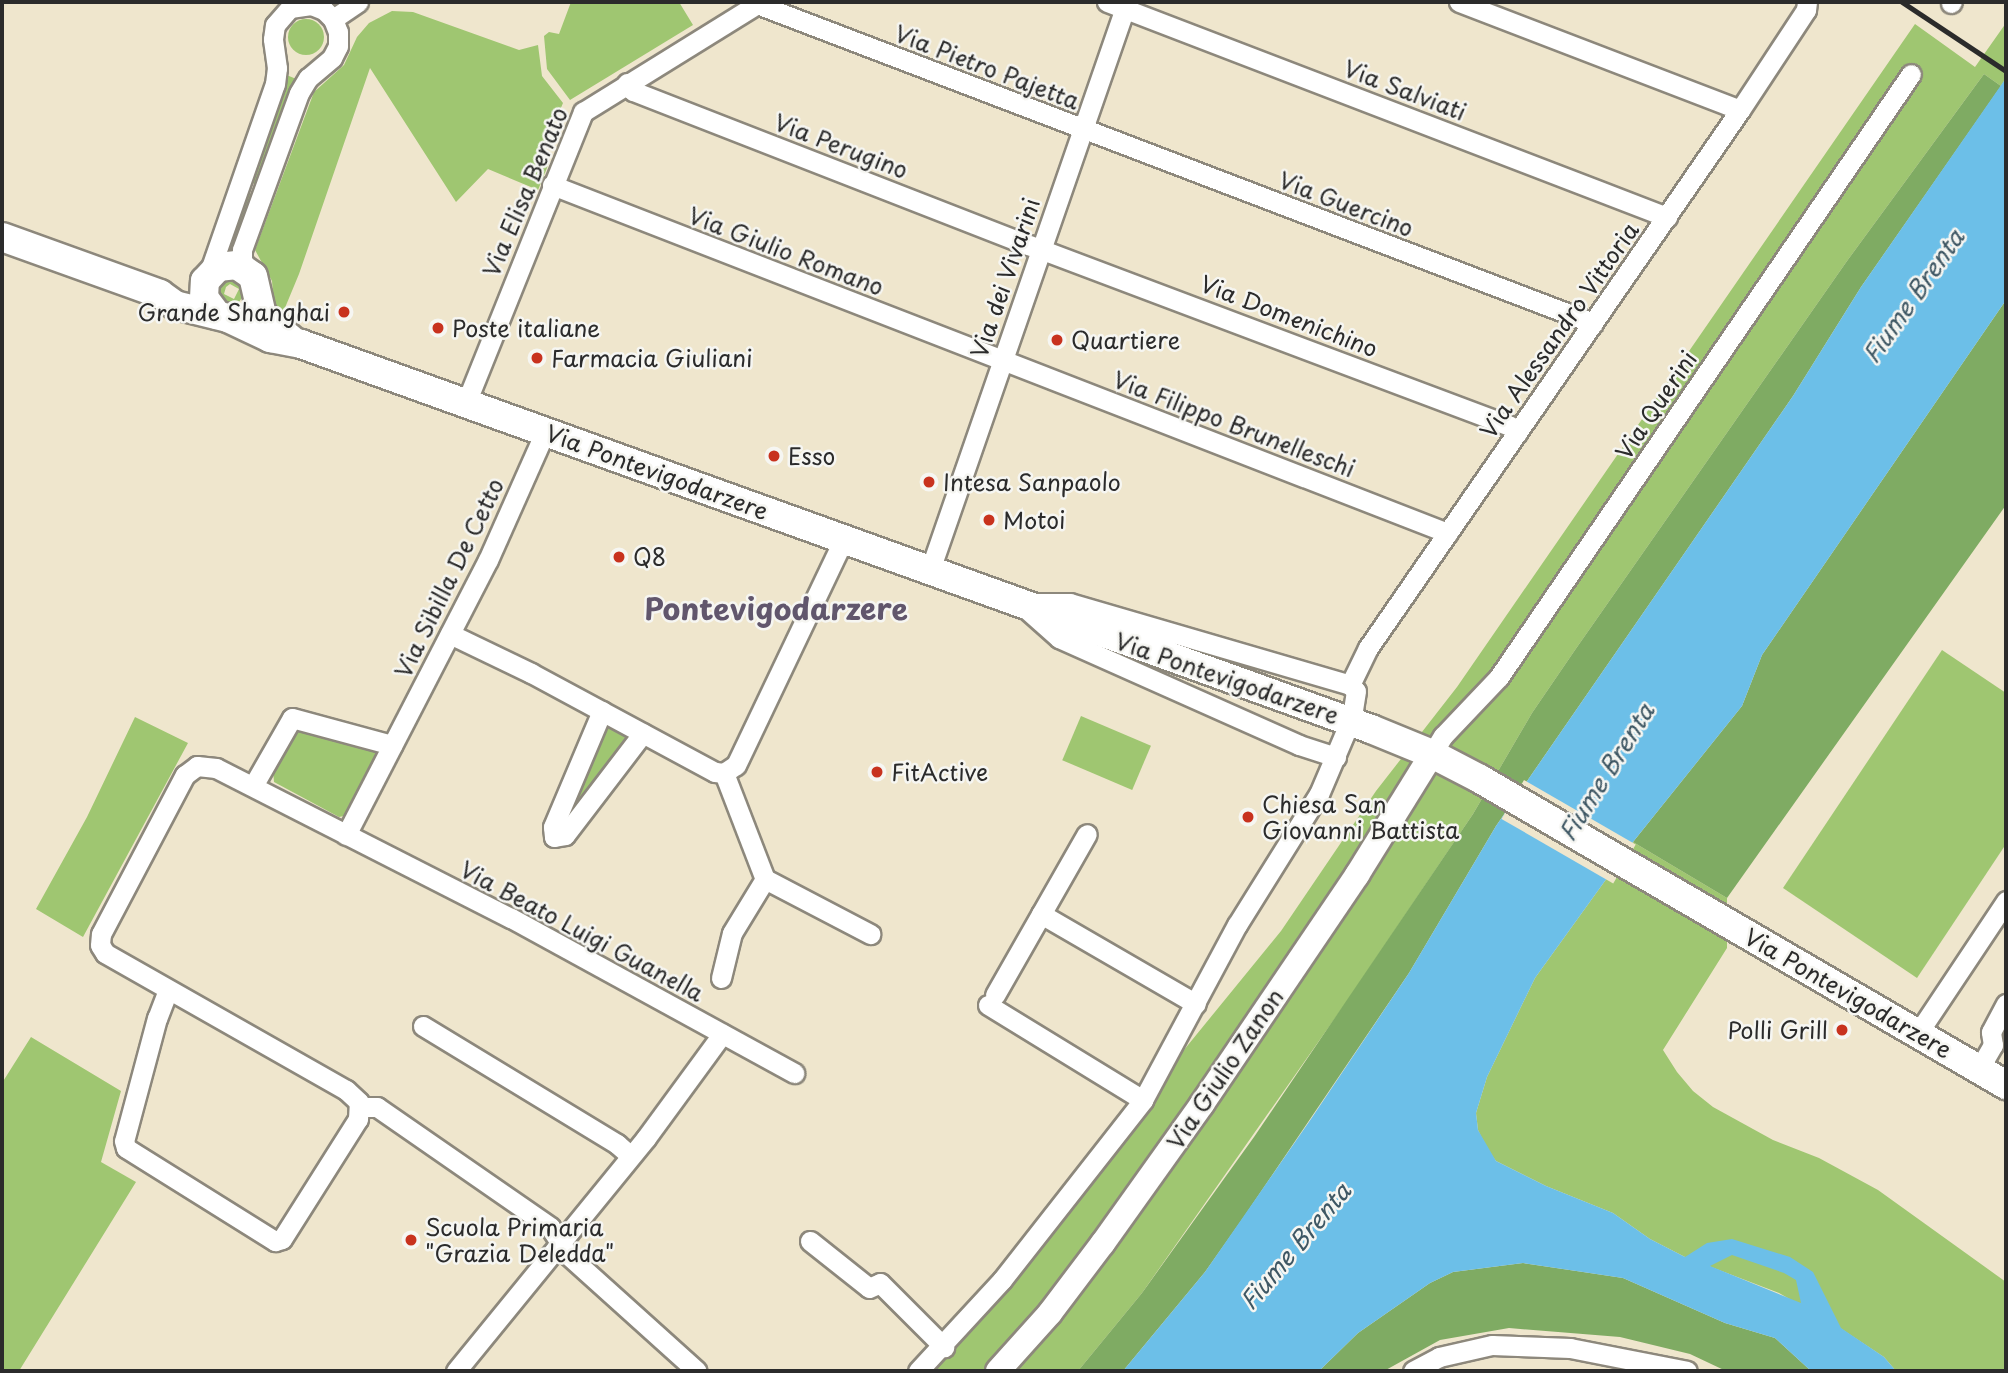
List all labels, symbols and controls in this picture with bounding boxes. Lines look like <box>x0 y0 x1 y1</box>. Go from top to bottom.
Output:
street label: Via Pietro Pajetta <box>891 19 1083 115</box>
street label: Via Salviati <box>1341 54 1469 126</box>
street label: Via Elisa Benato <box>477 103 573 281</box>
street label: Via Perugino <box>771 108 911 184</box>
street label: Via Guercino <box>1275 166 1417 242</box>
street label: Via dei Vivarini <box>965 194 1045 362</box>
street label: Via Giulio Romano <box>685 201 887 301</box>
street label: Via Alessandro Vittoria <box>1474 217 1644 443</box>
water label: Fiume Brenta <box>1856 224 1970 368</box>
street label: Via Domenichino <box>1197 270 1381 362</box>
place label: Grande Shanghai <box>136 298 330 326</box>
marker: Grande Shanghai <box>336 304 352 320</box>
place label: Poste italiane <box>452 314 600 342</box>
marker: Poste italiane <box>430 320 446 336</box>
place label: Quartiere <box>1071 326 1180 354</box>
marker: Quartiere <box>1049 332 1065 348</box>
place label: Farmacia Giuliani <box>551 344 753 372</box>
street label: Via Querini <box>1610 346 1702 464</box>
marker: Farmacia Giuliani <box>529 350 545 366</box>
street label: Via Filippo Brunelleschi <box>1110 365 1358 483</box>
street label: Via Pontevigodarzere <box>542 419 772 525</box>
place label: Esso <box>788 442 835 470</box>
marker: Esso <box>766 448 782 464</box>
place label: Intesa Sanpaolo <box>943 468 1121 496</box>
street label: Via Sibilla De Cetto <box>389 474 509 682</box>
marker: Intesa Sanpaolo <box>921 474 937 490</box>
place label: Motoi <box>1003 506 1066 534</box>
marker: Motoi <box>981 512 997 528</box>
place label: Q8 <box>633 543 666 571</box>
marker: Q8 <box>611 549 627 565</box>
district label: Pontevigodarzere <box>644 590 908 626</box>
street label: Via Pontevigodarzere <box>1112 627 1342 729</box>
water label: Fiume Brenta <box>1552 698 1660 846</box>
place label: FitActive <box>891 758 988 786</box>
marker: FitActive <box>869 764 885 780</box>
place label: Chiesa San Giovanni Battista <box>1262 790 1459 844</box>
marker: Chiesa San Giovanni Battista <box>1240 809 1256 825</box>
street label: Via Beato Luigi Guanella <box>455 855 709 1007</box>
street label: Via Pontevigodarzere <box>1740 923 1956 1063</box>
street label: Via Giulio Zanon <box>1161 983 1289 1155</box>
place label: Polli Grill <box>1728 1016 1828 1044</box>
marker: Polli Grill <box>1834 1022 1850 1038</box>
water label: Fiume Brenta <box>1234 1177 1356 1315</box>
place label: Scuola Primaria "Grazia Deledda" <box>425 1213 615 1267</box>
marker: Scuola Primaria "Grazia Deledda" <box>403 1232 419 1248</box>

